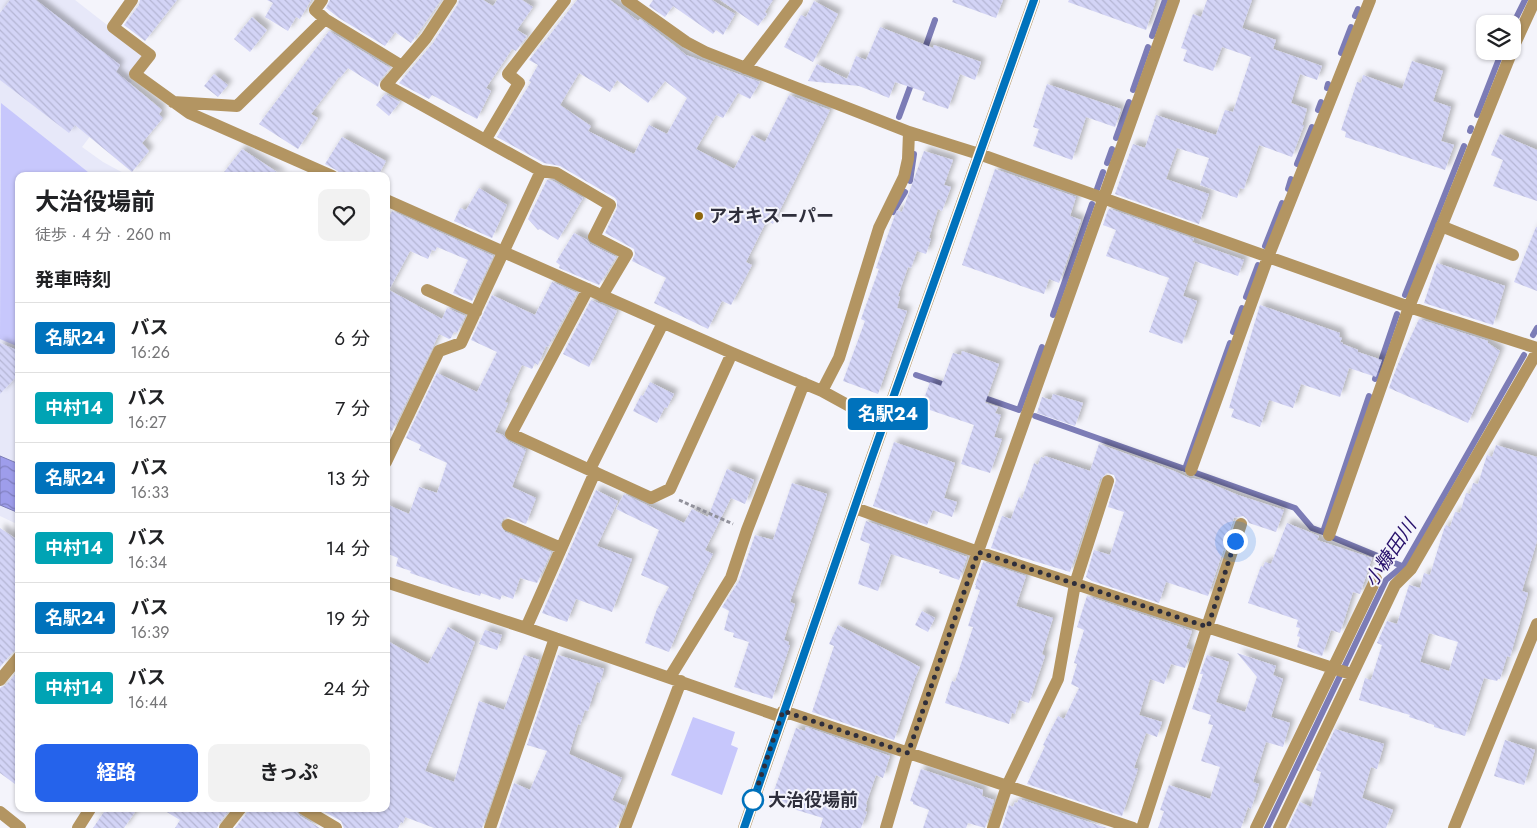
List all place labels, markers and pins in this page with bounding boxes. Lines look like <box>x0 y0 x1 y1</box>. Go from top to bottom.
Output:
place label: アオキスーパー <box>709 203 834 229</box>
marker: アオキスーパー <box>693 210 705 222</box>
place label: 大治役場前 <box>768 787 858 813</box>
marker: 大治役場前 <box>742 789 764 811</box>

